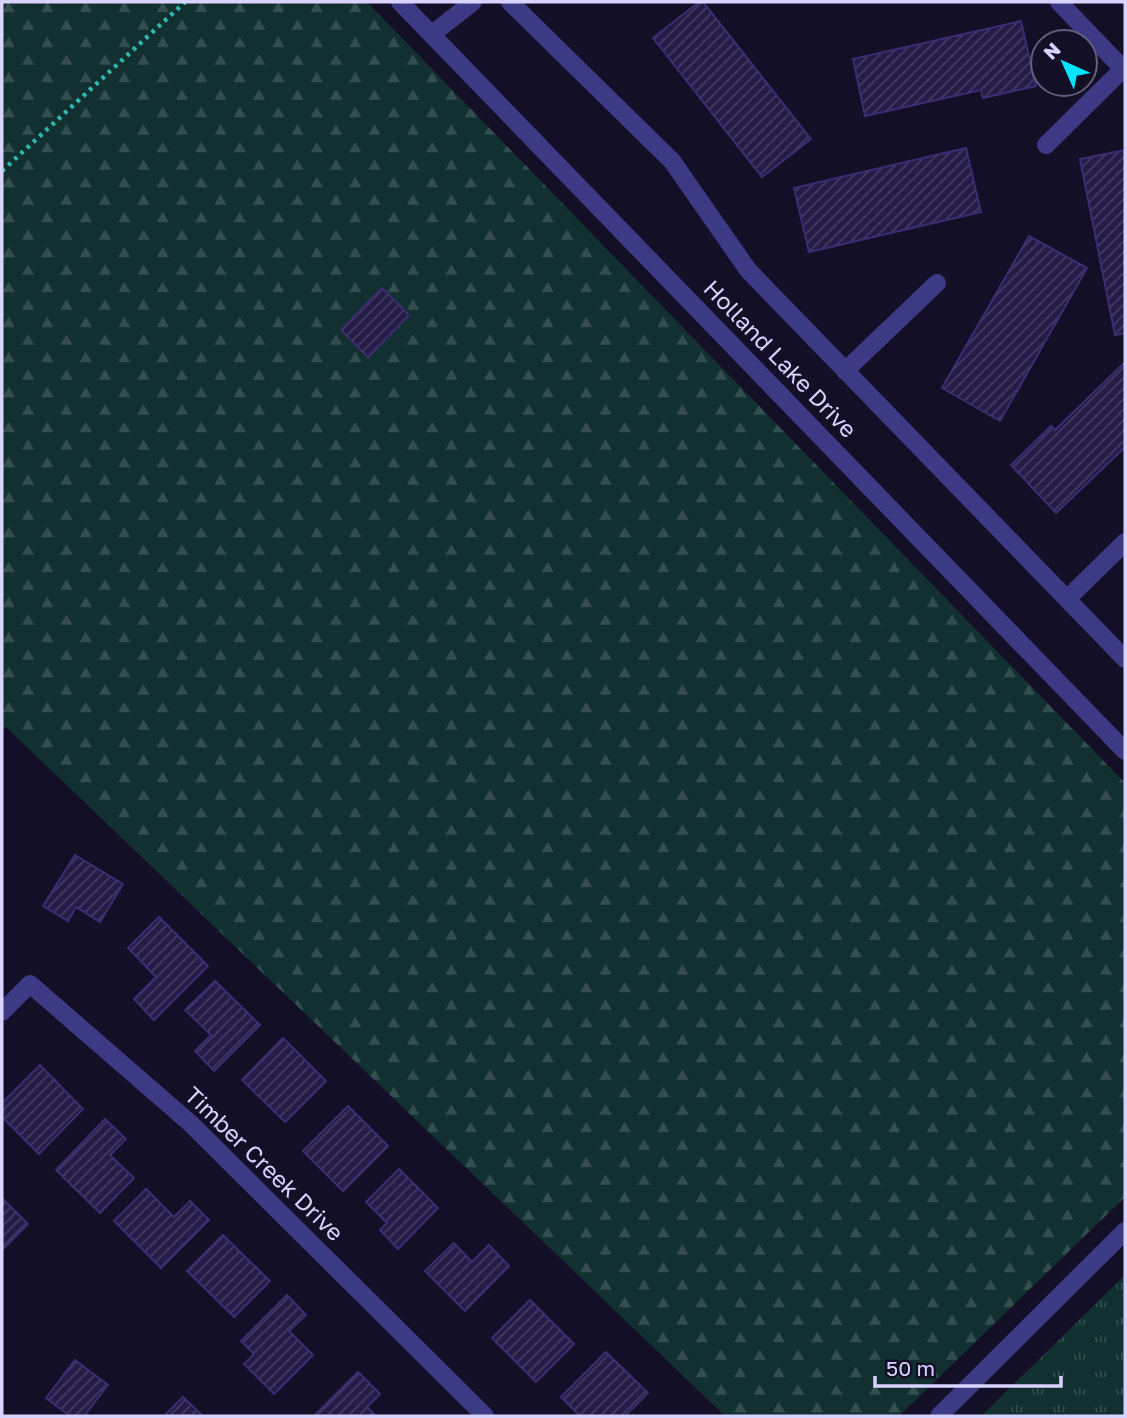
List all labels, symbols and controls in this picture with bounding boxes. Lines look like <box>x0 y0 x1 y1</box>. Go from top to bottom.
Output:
north arrow <box>1029 28 1099 98</box>
text: N <box>1038 37 1065 64</box>
street label: Holland Lake Drive <box>698 274 863 443</box>
street label: Timber Creek Drive <box>180 1080 350 1246</box>
scale bar <box>875 1344 1060 1388</box>
text: 50 m <box>886 1355 935 1381</box>

